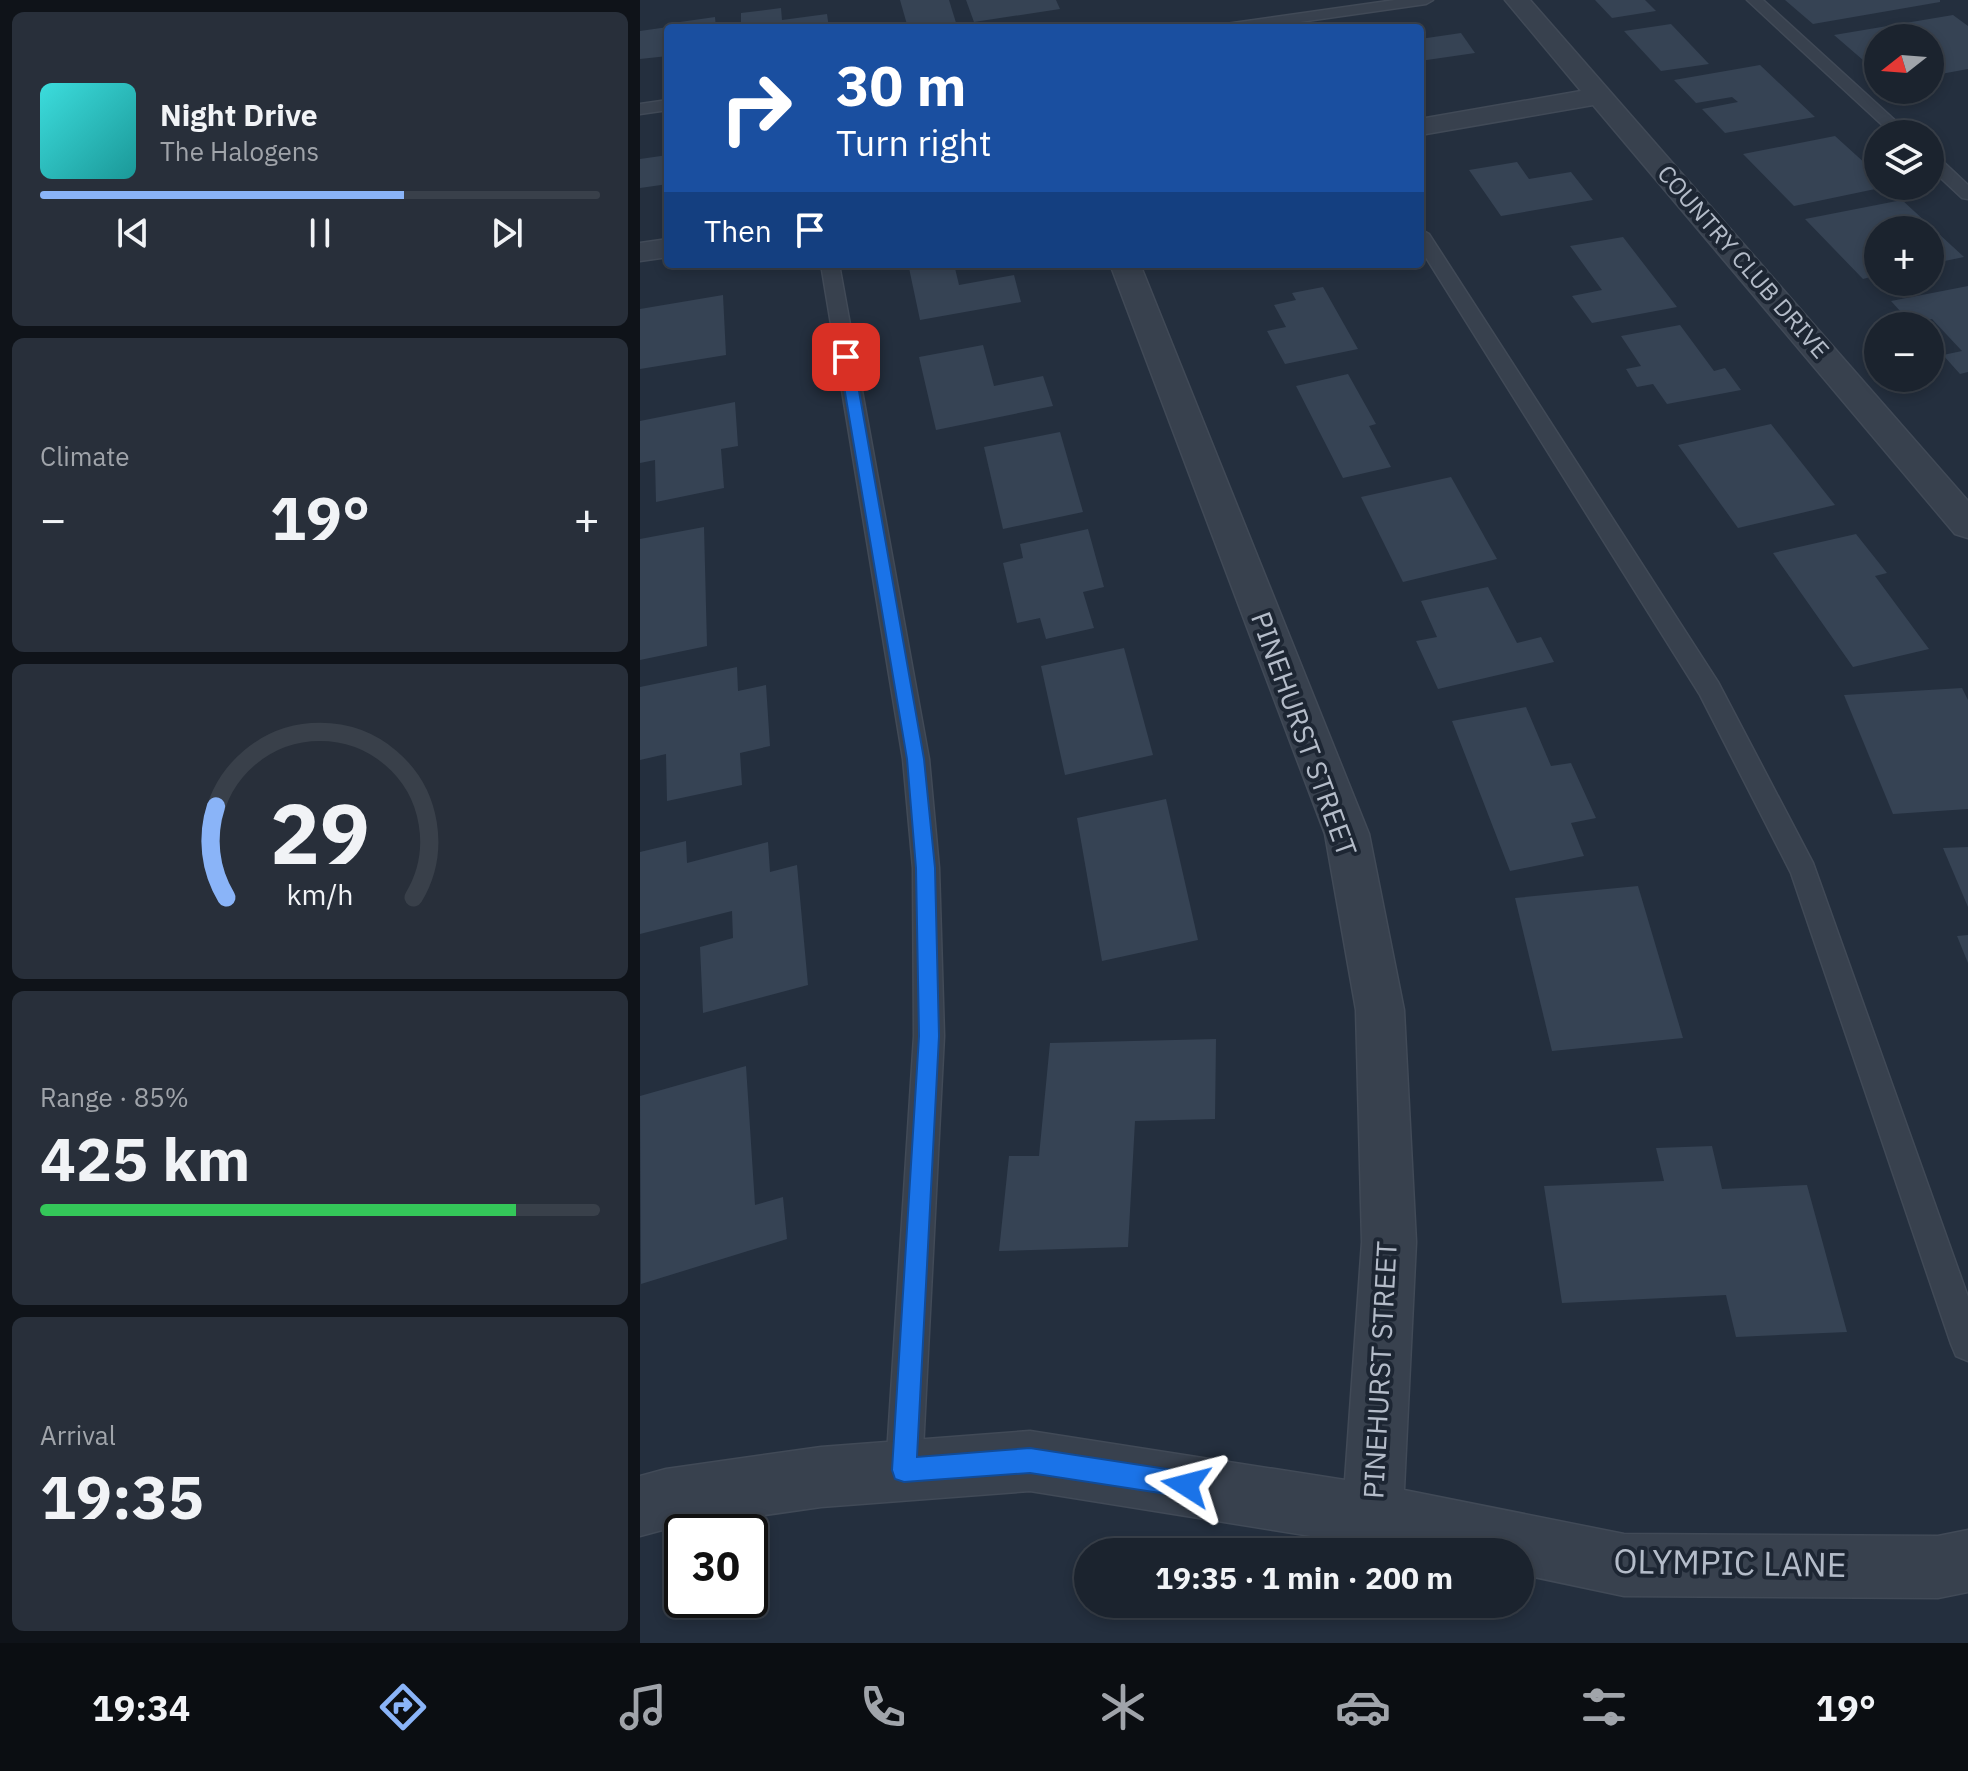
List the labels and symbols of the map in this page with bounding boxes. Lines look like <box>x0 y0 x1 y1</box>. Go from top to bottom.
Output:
north arrow <box>1864 24 1944 104</box>
street label: COUNTRY CLUB DRIVE <box>1651 158 1837 365</box>
pin <box>812 323 880 391</box>
street label: PINEHURST STREET <box>1243 606 1366 861</box>
street label: PINEHURST STREET <box>1354 1240 1405 1500</box>
position arrow <box>1144 1443 1228 1527</box>
speed limit sign: 30 <box>664 1514 768 1618</box>
street label: OLYMPIC LANE <box>1613 1538 1847 1586</box>

